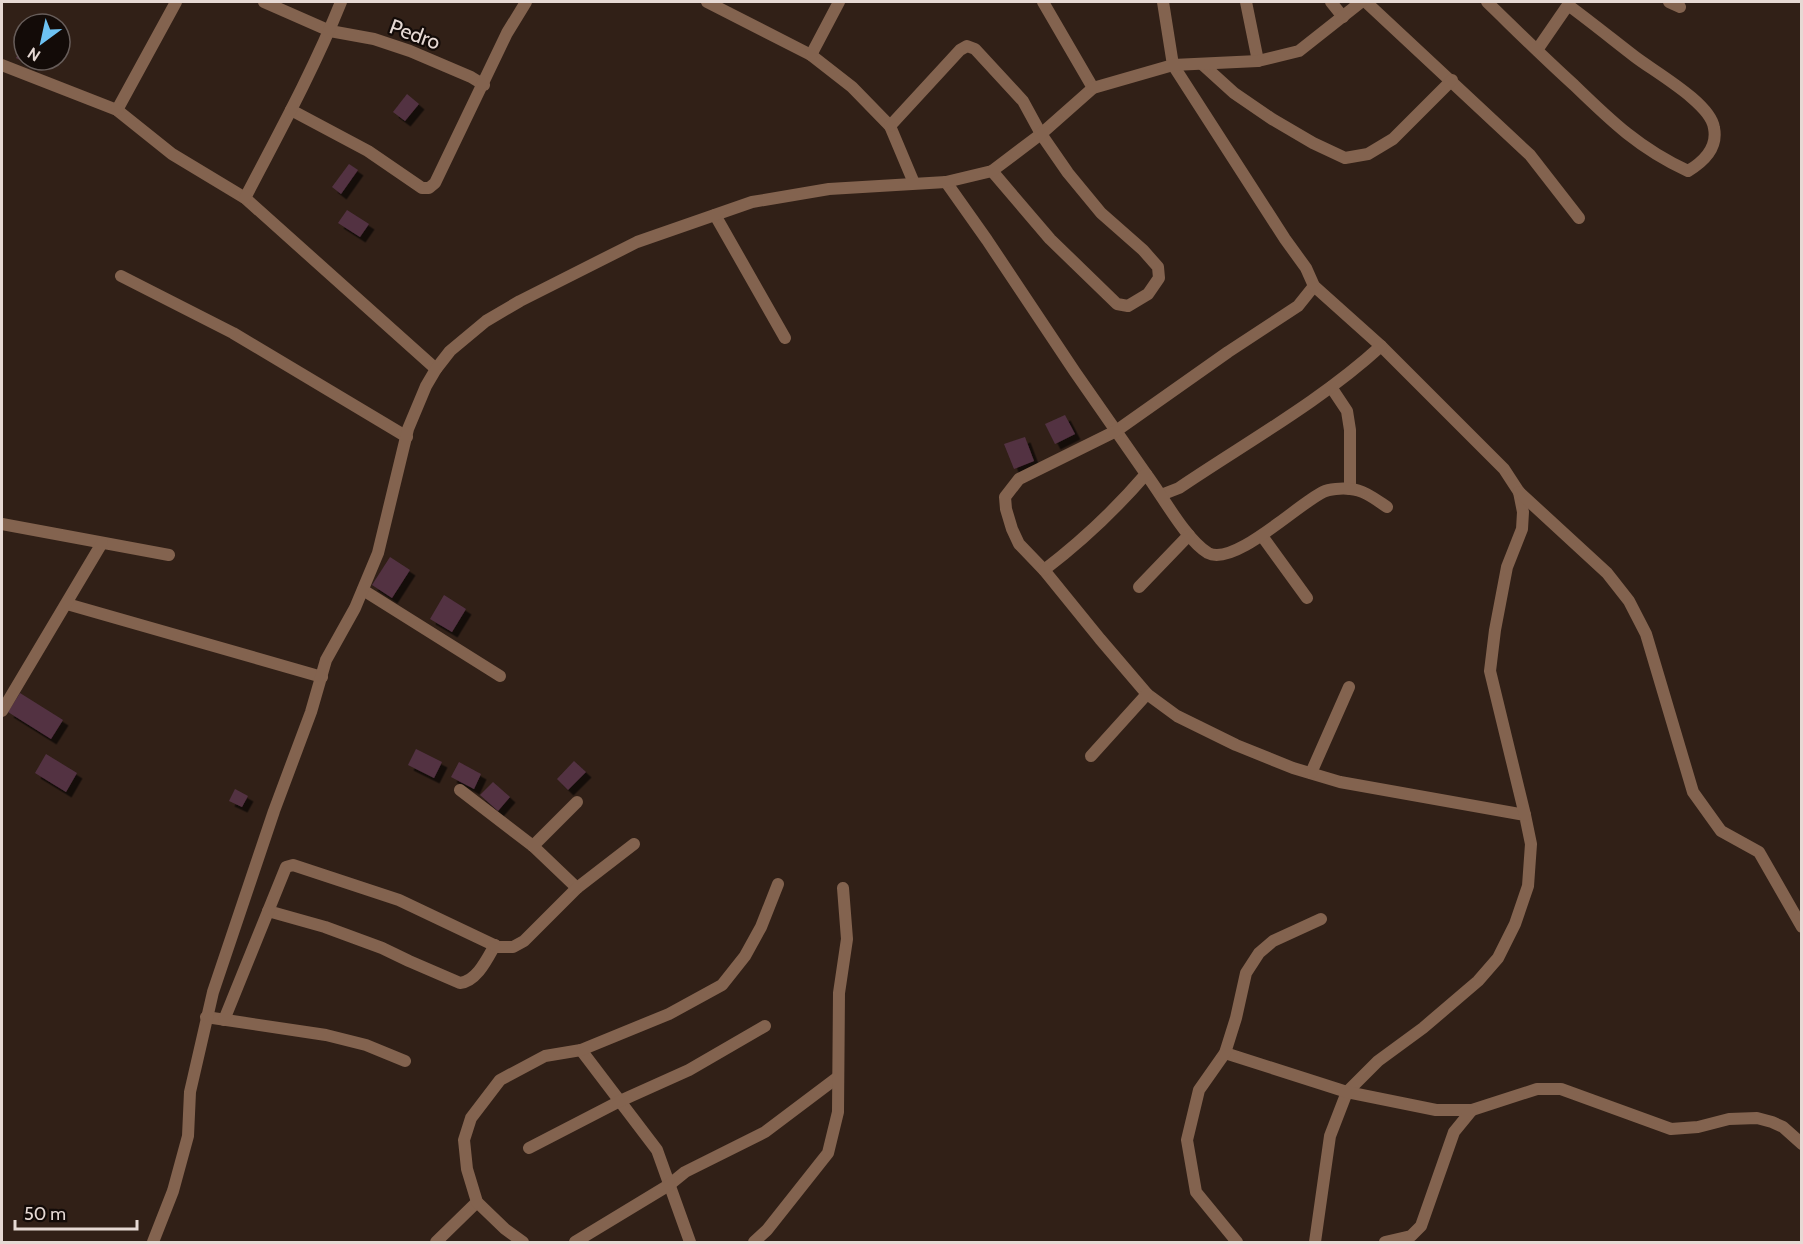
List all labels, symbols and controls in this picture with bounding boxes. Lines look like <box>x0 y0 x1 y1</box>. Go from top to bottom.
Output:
north arrow <box>12 12 72 72</box>
street label: Pedro <box>386 13 444 55</box>
text: N <box>24 43 44 65</box>
scale bar <box>15 1193 136 1231</box>
text: 50 m <box>24 1203 66 1225</box>

